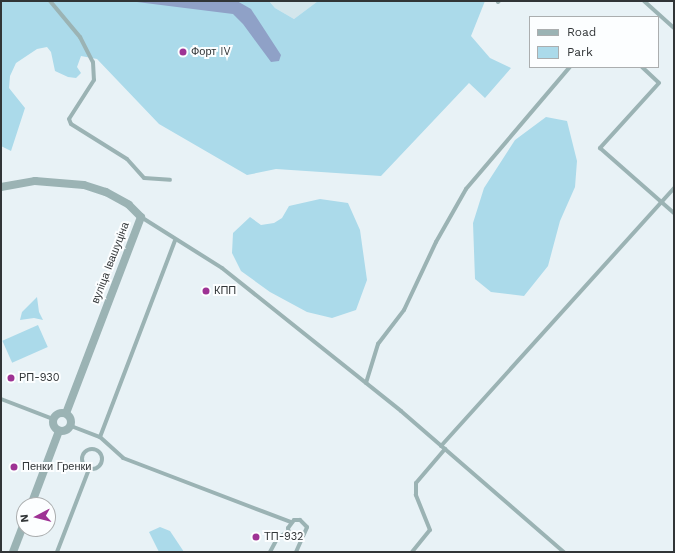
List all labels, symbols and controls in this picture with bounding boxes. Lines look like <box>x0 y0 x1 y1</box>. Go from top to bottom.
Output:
legend <box>529 16 659 68</box>
text: Road <box>567 25 596 39</box>
place label: Форт IV <box>191 45 231 59</box>
text: Park <box>567 45 593 59</box>
marker: Форт IV <box>178 47 188 57</box>
street label: вуліца Івашуціна <box>89 220 133 306</box>
place label: КПП <box>214 284 236 298</box>
marker: КПП <box>201 286 211 296</box>
place label: РП-930 <box>19 371 60 385</box>
marker: РП-930 <box>6 373 16 383</box>
place label: Пенки Гренки <box>22 460 91 474</box>
marker: Пенки Гренки <box>9 462 19 472</box>
north arrow <box>16 497 56 537</box>
text: N <box>18 514 32 523</box>
place label: ТП-932 <box>264 530 303 544</box>
marker: ТП-932 <box>251 532 261 542</box>

